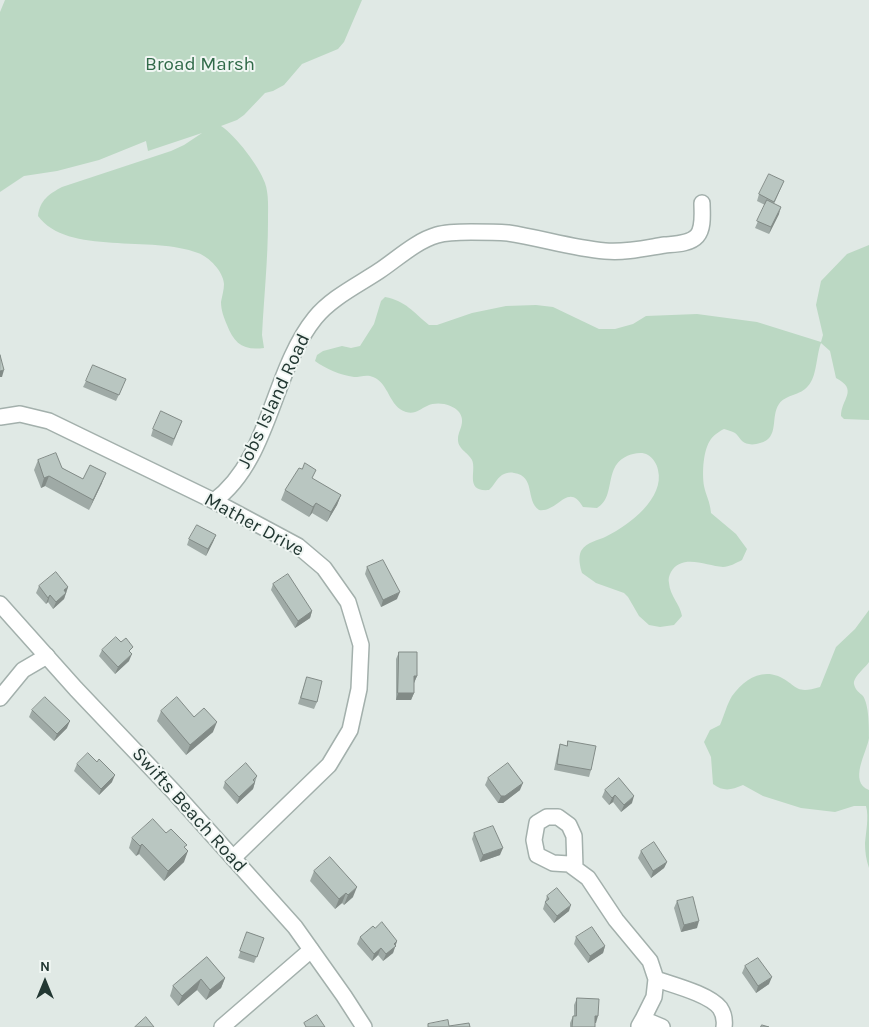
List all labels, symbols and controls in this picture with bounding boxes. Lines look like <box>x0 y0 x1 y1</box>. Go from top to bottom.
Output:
park label: Broad Marsh <box>145 54 255 76</box>
street label: Jobs Island Road <box>233 330 315 472</box>
street label: Mather Drive <box>200 488 308 562</box>
street label: Swifts Beach Road <box>127 743 251 877</box>
north arrow <box>20 957 70 1007</box>
text: N <box>40 958 50 975</box>

